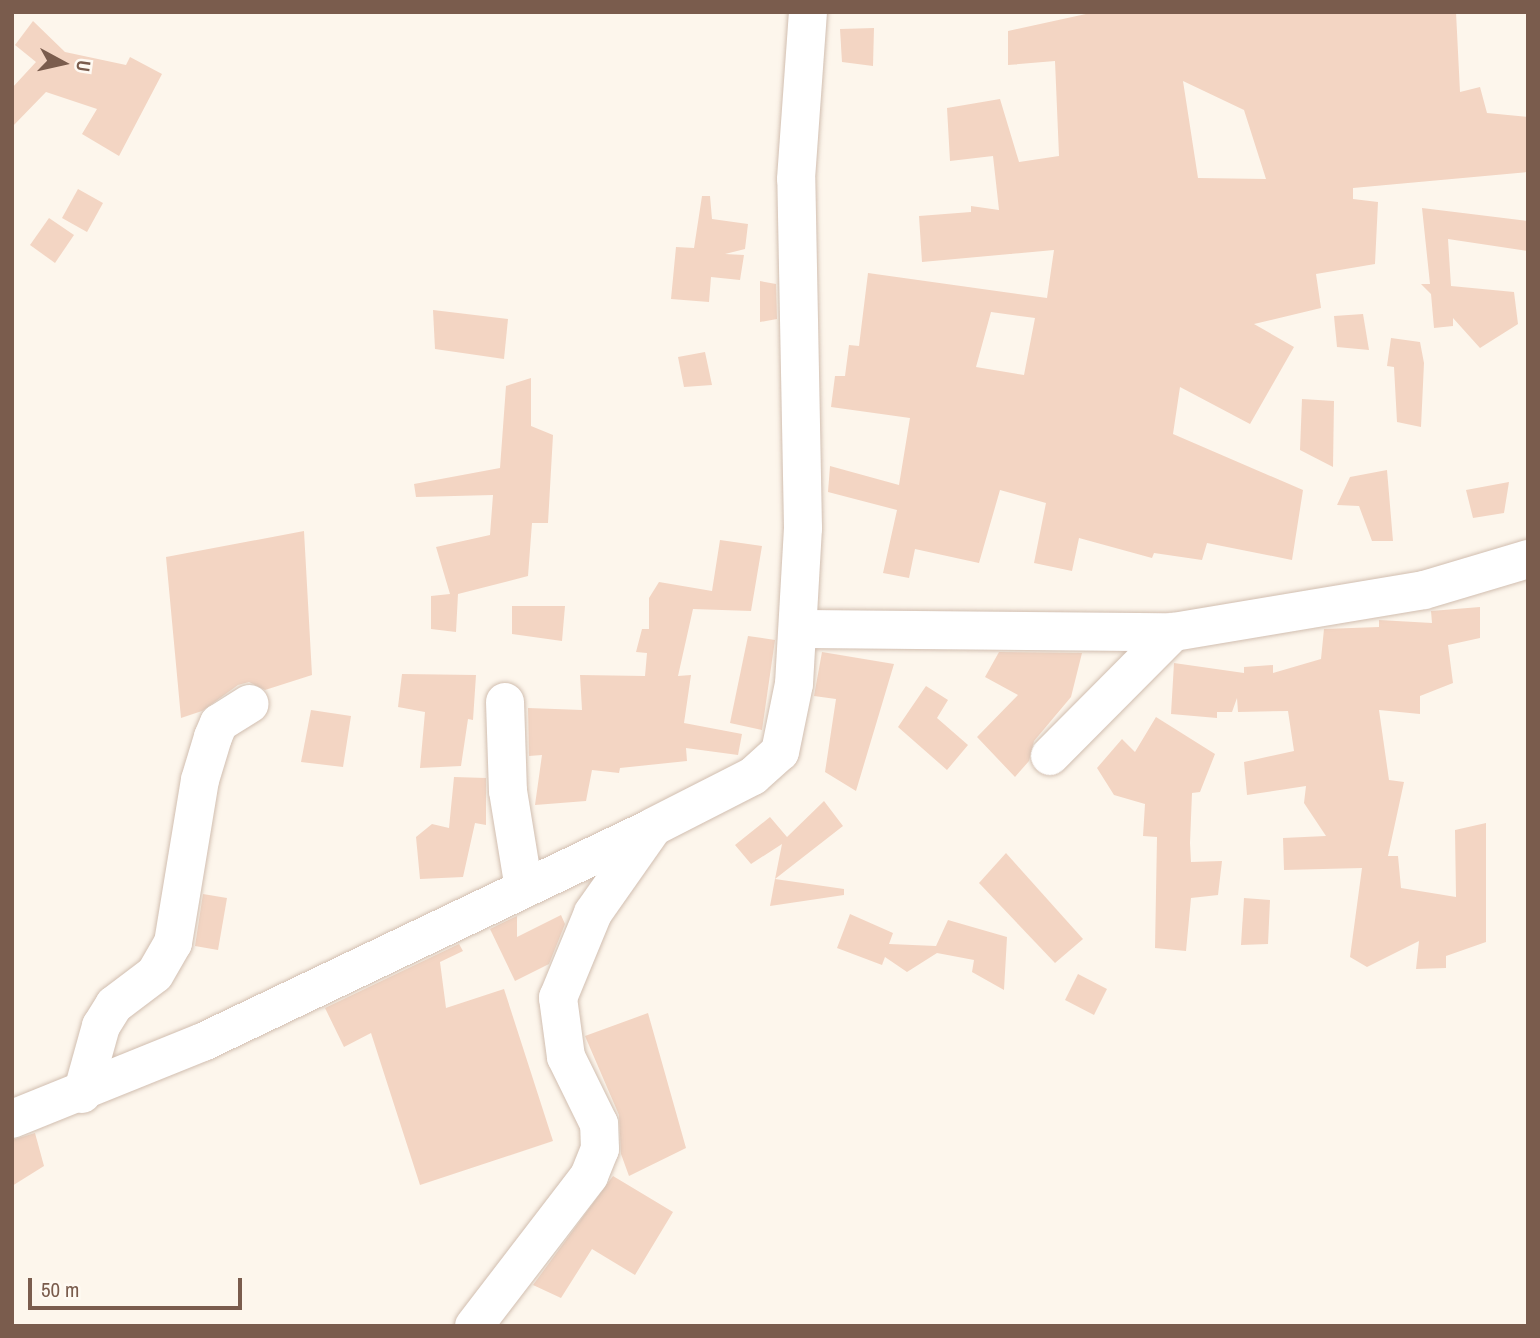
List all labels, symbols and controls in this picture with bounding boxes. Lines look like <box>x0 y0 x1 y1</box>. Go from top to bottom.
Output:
north arrow <box>28 28 98 98</box>
text: U <box>70 59 97 73</box>
scale bar <box>32 1264 245 1308</box>
text: 50 m <box>41 1275 79 1304</box>

